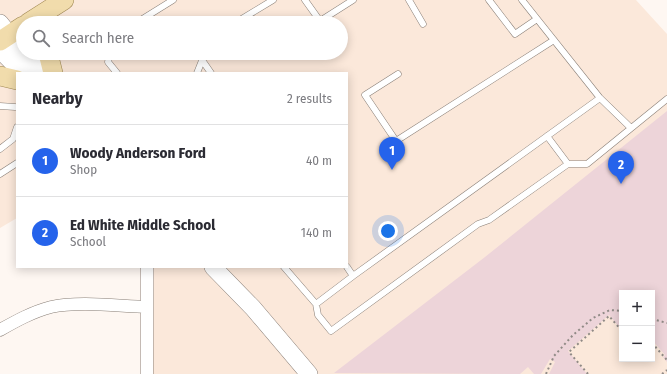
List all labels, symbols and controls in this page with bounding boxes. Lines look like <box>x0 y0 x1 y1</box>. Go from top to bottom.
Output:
search box <box>16 16 348 60</box>
icon: search <box>30 27 52 49</box>
text: Search here <box>62 29 134 47</box>
text: Nearby <box>32 88 83 109</box>
text: 2 results <box>287 91 332 106</box>
pin: 1 <box>379 137 405 170</box>
text: Woody Anderson Ford <box>70 144 206 162</box>
pin: 2 <box>608 151 634 184</box>
text: 1 <box>42 153 48 168</box>
text: 40 m <box>306 153 332 168</box>
text: Shop <box>70 162 97 177</box>
text: Ed White Middle School <box>70 216 215 234</box>
your location <box>378 221 398 241</box>
text: 2 <box>42 225 48 240</box>
text: 140 m <box>301 225 332 240</box>
text: School <box>70 234 106 249</box>
map controls <box>619 290 655 362</box>
button: + <box>619 290 655 326</box>
button: − <box>619 326 655 362</box>

